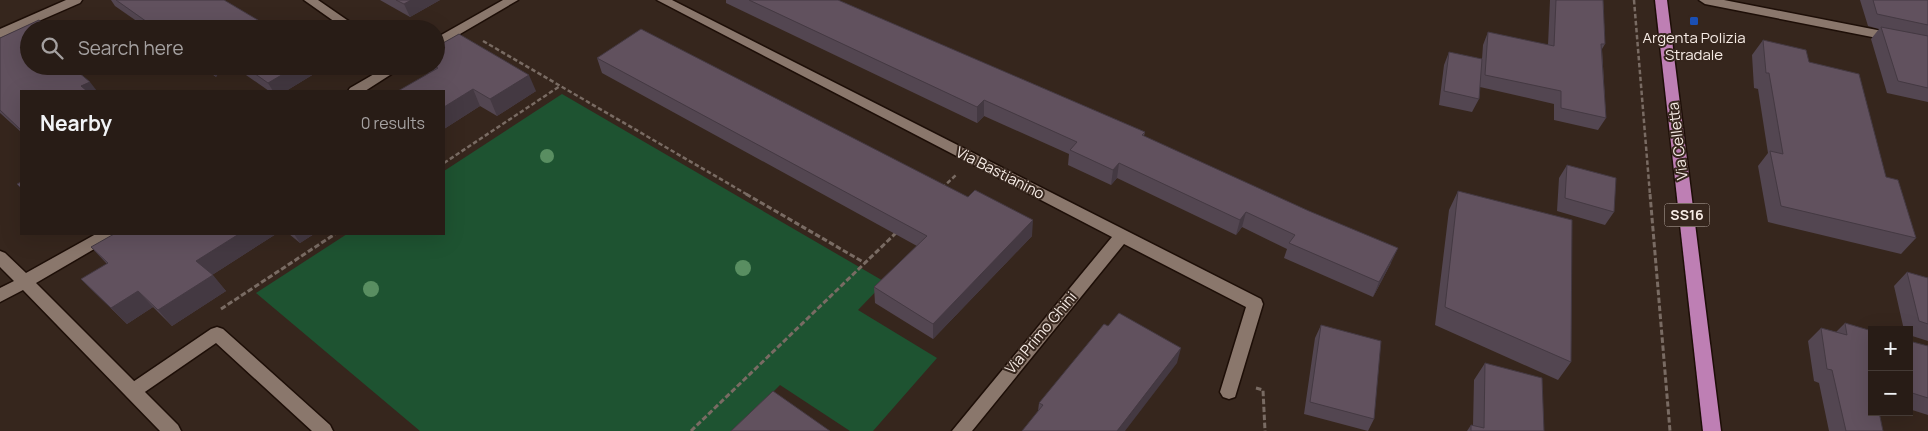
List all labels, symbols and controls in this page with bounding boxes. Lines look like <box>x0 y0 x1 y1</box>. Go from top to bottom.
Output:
marker: Argenta Polizia Stradale <box>1688 15 1700 27</box>
search box <box>20 20 445 75</box>
place label: Argenta Polizia Stradale <box>1643 27 1745 65</box>
icon: search <box>38 34 66 62</box>
text: Search here <box>78 35 184 61</box>
street label: Via Celletta <box>1662 101 1693 181</box>
text: Nearby <box>40 109 112 137</box>
text: 0 results <box>361 112 425 134</box>
street label: Via Bastianino <box>952 141 1048 204</box>
road number: SS16 <box>1664 204 1710 226</box>
street label: Via Primo Ghini <box>1000 287 1081 378</box>
map controls <box>1868 326 1913 416</box>
button: + <box>1868 326 1913 371</box>
button: − <box>1868 371 1913 416</box>

